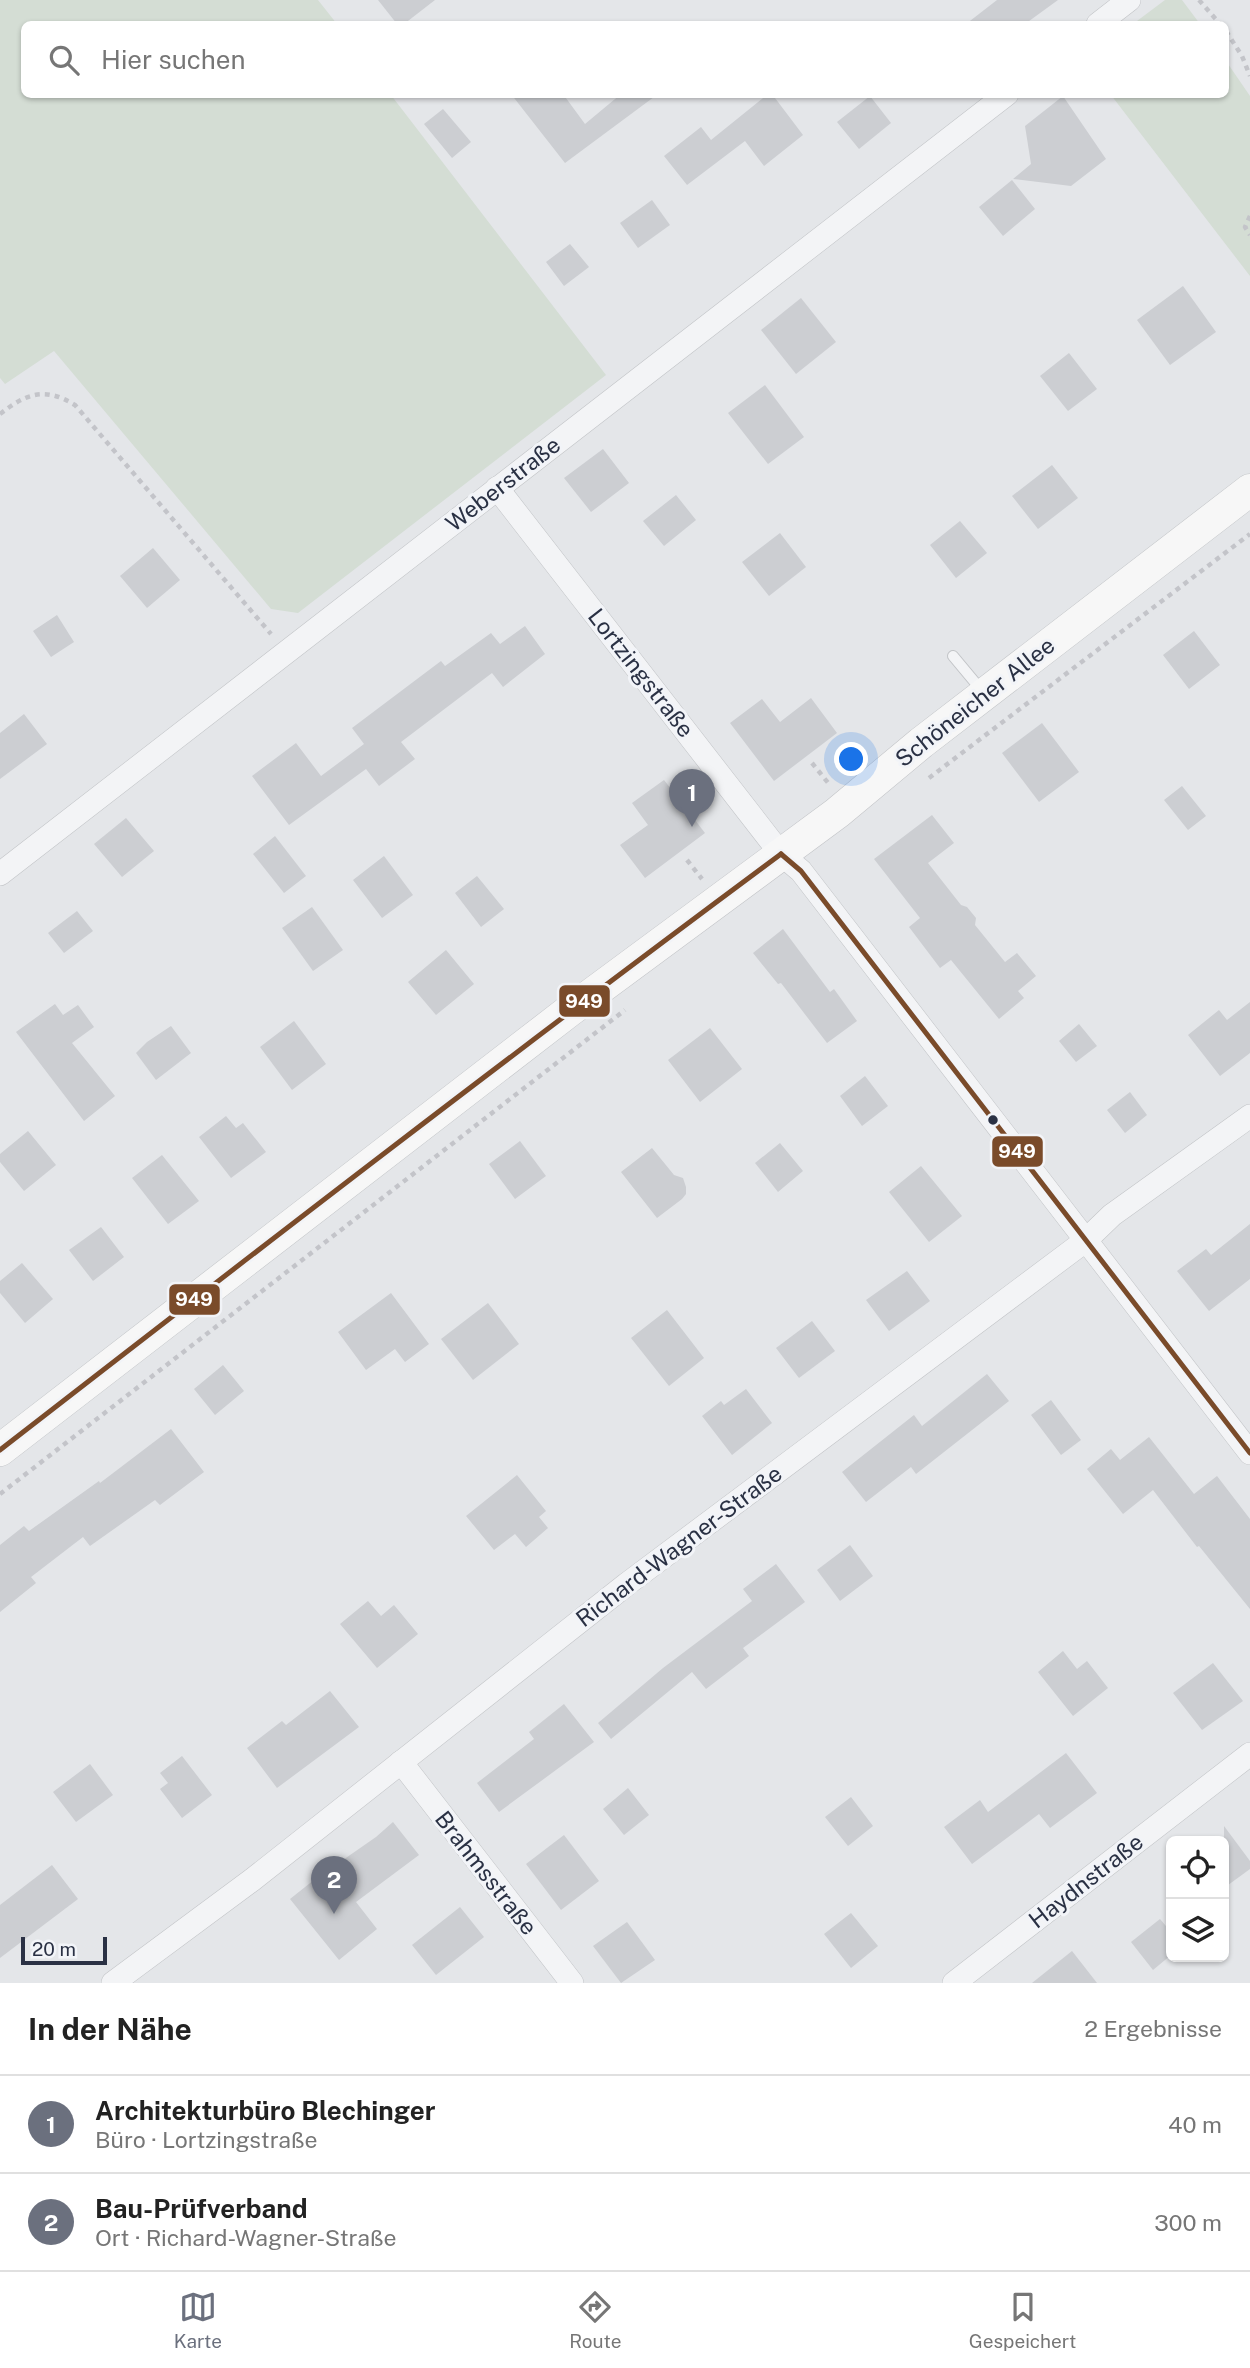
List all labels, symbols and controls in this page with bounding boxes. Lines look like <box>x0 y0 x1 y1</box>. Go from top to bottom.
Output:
search box <box>21 21 1229 98</box>
icon: search <box>45 41 83 79</box>
text: Hier suchen <box>101 44 246 75</box>
street label: Weberstraße <box>440 431 565 537</box>
street label: Lortzingstraße <box>583 603 700 742</box>
street label: Schöneicher Allee <box>890 631 1060 772</box>
your location <box>834 742 868 776</box>
pin: 1 <box>669 769 715 827</box>
line badge: 949 <box>558 984 611 1018</box>
text: 949 <box>565 990 603 1012</box>
unlabelled marker <box>986 1113 1000 1127</box>
line badge: 949 <box>991 1135 1044 1168</box>
text: 949 <box>998 1140 1036 1162</box>
line badge: 949 <box>168 1283 221 1316</box>
text: 949 <box>175 1288 213 1310</box>
street label: Richard-Wagner-Straße <box>570 1459 787 1632</box>
street label: Brahmsstraße <box>430 1805 543 1940</box>
street label: Haydnstraße <box>1023 1828 1148 1933</box>
map controls <box>1166 1836 1229 1962</box>
button: locate <box>1166 1836 1229 1899</box>
pin: 2 <box>311 1856 357 1914</box>
button: layers <box>1166 1899 1229 1962</box>
scale bar <box>21 1934 107 1966</box>
text: 20 m <box>32 1938 76 1960</box>
text: In der Nähe <box>28 2011 192 2047</box>
text: 2 Ergebnisse <box>1084 2015 1222 2042</box>
text: Architekturbüro Blechinger <box>95 2095 435 2126</box>
text: 1 <box>46 2111 56 2138</box>
text: 40 m <box>1168 2111 1222 2138</box>
text: Büro · Lortzingstraße <box>95 2126 318 2153</box>
text: Bau-Prüfverband <box>95 2193 308 2224</box>
text: 2 <box>44 2209 58 2236</box>
text: 300 m <box>1154 2209 1222 2236</box>
text: Ort · Richard-Wagner-Straße <box>95 2224 397 2251</box>
tab: Karte <box>174 2288 222 2352</box>
tab: Route <box>569 2288 622 2352</box>
tab: Gespeichert <box>969 2288 1076 2352</box>

